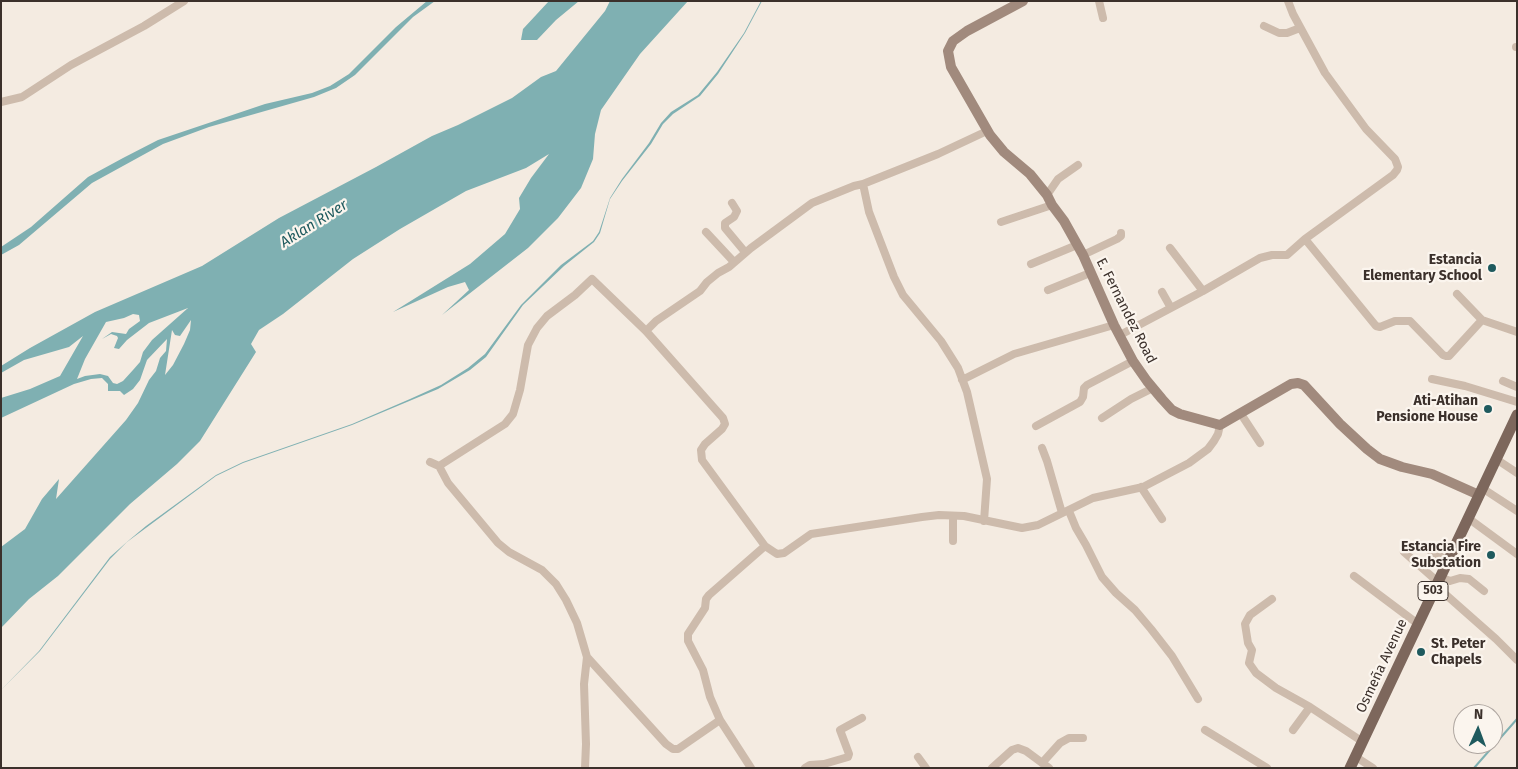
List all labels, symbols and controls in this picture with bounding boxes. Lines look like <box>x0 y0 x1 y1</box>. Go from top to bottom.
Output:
water label: Aklan River <box>277 196 351 252</box>
place label: Estancia Elementary School <box>1363 252 1482 284</box>
street label: E. Fernandez Road <box>1092 256 1160 366</box>
marker: Estancia Elementary School <box>1486 262 1498 274</box>
place label: Ati-Atihan Pensione House <box>1376 393 1478 426</box>
marker: Ati-Atihan Pensione House <box>1482 403 1494 415</box>
place label: Estancia Fire Substation <box>1401 539 1481 572</box>
marker: Estancia Fire Substation <box>1485 549 1497 561</box>
road number: 503 <box>1418 582 1448 600</box>
street label: Osmeña Avenue <box>1353 616 1411 716</box>
place label: St. Peter Chapels <box>1431 636 1485 669</box>
marker: St. Peter Chapels <box>1415 646 1427 658</box>
north arrow <box>1453 704 1503 754</box>
text: N <box>1474 706 1483 723</box>

